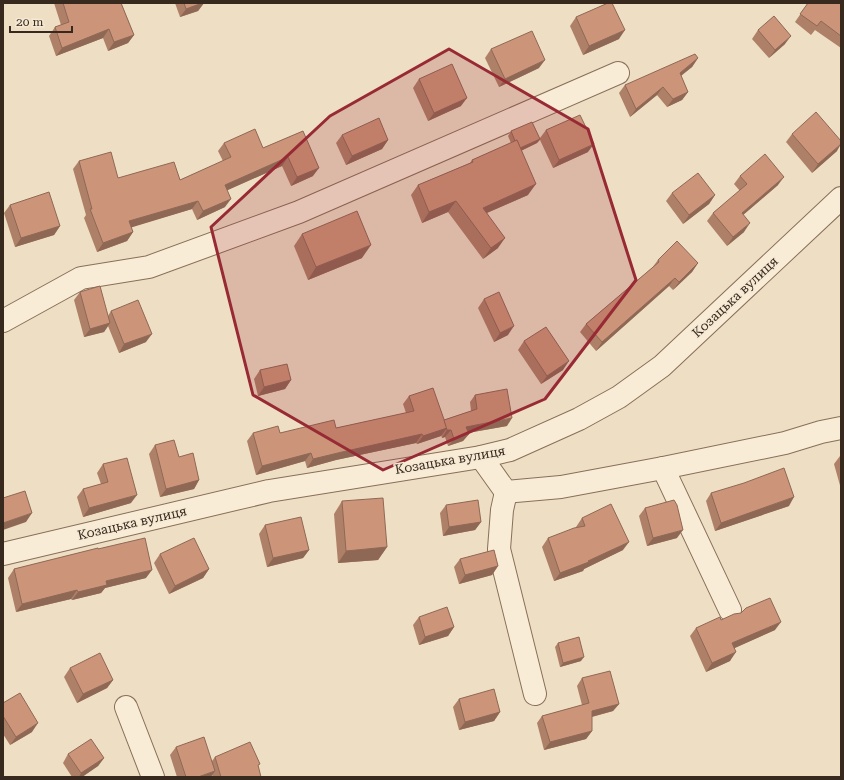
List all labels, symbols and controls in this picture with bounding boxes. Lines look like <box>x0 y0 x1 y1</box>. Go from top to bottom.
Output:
scale bar <box>10 8 72 34</box>
text: 20 m <box>16 15 43 29</box>
street label: Козацька вулиця <box>689 253 781 341</box>
street label: Козацька вулиця <box>394 443 506 477</box>
street label: Козацька вулиця <box>76 503 188 543</box>

